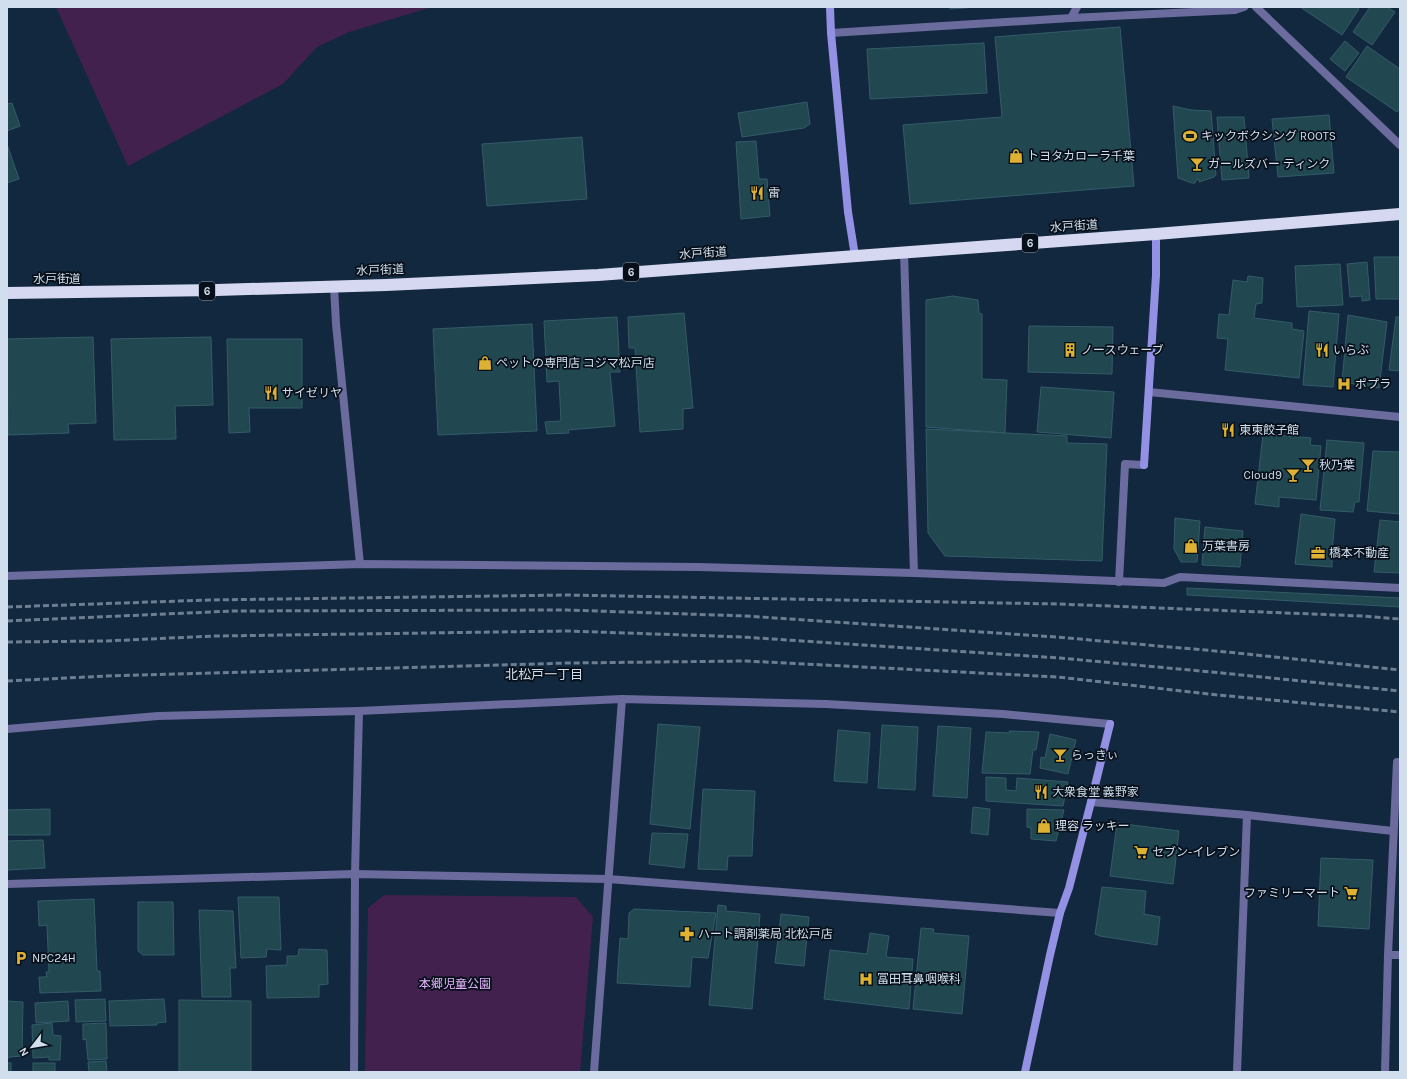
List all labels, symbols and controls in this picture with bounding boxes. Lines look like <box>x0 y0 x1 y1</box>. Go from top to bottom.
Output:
sports icon: キックボクシング ROOTS <box>1182 128 1198 144</box>
place label: キックボクシング ROOTS <box>1201 129 1336 143</box>
shop icon: トヨタカローラ千葉 <box>1008 148 1024 164</box>
place label: トヨタカローラ千葉 <box>1027 149 1135 163</box>
bar icon: ガールズバー ティンク <box>1189 156 1205 172</box>
place label: ガールズバー ティンク <box>1208 157 1330 171</box>
restaurant icon: 雷 <box>749 185 765 201</box>
place label: 雷 <box>768 186 780 200</box>
street label: 水戸街道 <box>1050 217 1098 235</box>
road number: 6 <box>1022 234 1038 252</box>
street label: 水戸街道 <box>679 244 727 262</box>
street label: 水戸街道 <box>356 262 404 278</box>
road number: 6 <box>623 263 639 281</box>
street label: 水戸街道 <box>33 272 81 286</box>
road number: 6 <box>199 282 215 300</box>
building icon: ノースウェーブ <box>1062 342 1078 358</box>
restaurant icon: いらぶ <box>1314 342 1330 358</box>
place label: ノースウェーブ <box>1081 343 1164 357</box>
place label: いらぶ <box>1333 343 1369 357</box>
shop icon: ペットの専門店 コジマ松戸店 <box>477 355 493 371</box>
place label: ペットの専門店 コジマ松戸店 <box>496 356 655 370</box>
hospital icon: ポプラ <box>1336 376 1352 392</box>
place label: ポプラ <box>1355 377 1391 391</box>
restaurant icon: サイゼリヤ <box>263 385 279 401</box>
place label: サイゼリヤ <box>282 386 342 400</box>
restaurant icon: 東東餃子館 <box>1220 422 1236 438</box>
place label: 東東餃子館 <box>1239 423 1299 437</box>
bar icon: 秋乃葉 <box>1300 457 1316 473</box>
place label: 秋乃葉 <box>1319 458 1355 472</box>
bar icon: Cloud9 <box>1285 467 1301 483</box>
place label: Cloud9 <box>1243 468 1282 482</box>
shop icon: 万葉書房 <box>1183 538 1199 554</box>
place label: 万葉書房 <box>1202 539 1250 553</box>
office icon: 橋本不動産 <box>1310 545 1326 561</box>
place label: 橋本不動産 <box>1329 546 1389 560</box>
district label: 北松戸一丁目 <box>505 667 583 682</box>
bar icon: らっきぃ <box>1052 747 1068 763</box>
place label: らっきぃ <box>1071 748 1119 762</box>
restaurant icon: 大衆食堂 義野家 <box>1033 784 1049 800</box>
place label: 大衆食堂 義野家 <box>1052 785 1139 799</box>
shop icon: 理容 ラッキー <box>1036 818 1052 834</box>
place label: 理容 ラッキー <box>1055 819 1130 833</box>
supermarket icon: セブン-イレブン <box>1133 844 1149 860</box>
place label: セブン-イレブン <box>1152 845 1240 859</box>
supermarket icon: ファミリーマート <box>1343 885 1359 901</box>
place label: ファミリーマート <box>1244 886 1340 900</box>
pharmacy icon: ハート調剤薬局 北松戸店 <box>679 926 695 942</box>
place label: ハート調剤薬局 北松戸店 <box>698 927 833 941</box>
parking icon: NPC24H <box>13 950 29 966</box>
place label: NPC24H <box>32 951 76 965</box>
hospital icon: 冨田耳鼻咽喉科 <box>858 971 874 987</box>
place label: 冨田耳鼻咽喉科 <box>877 972 961 986</box>
park label: 本郷児童公園 <box>419 977 491 991</box>
north arrow <box>12 1027 52 1067</box>
text: N <box>16 1045 31 1059</box>

